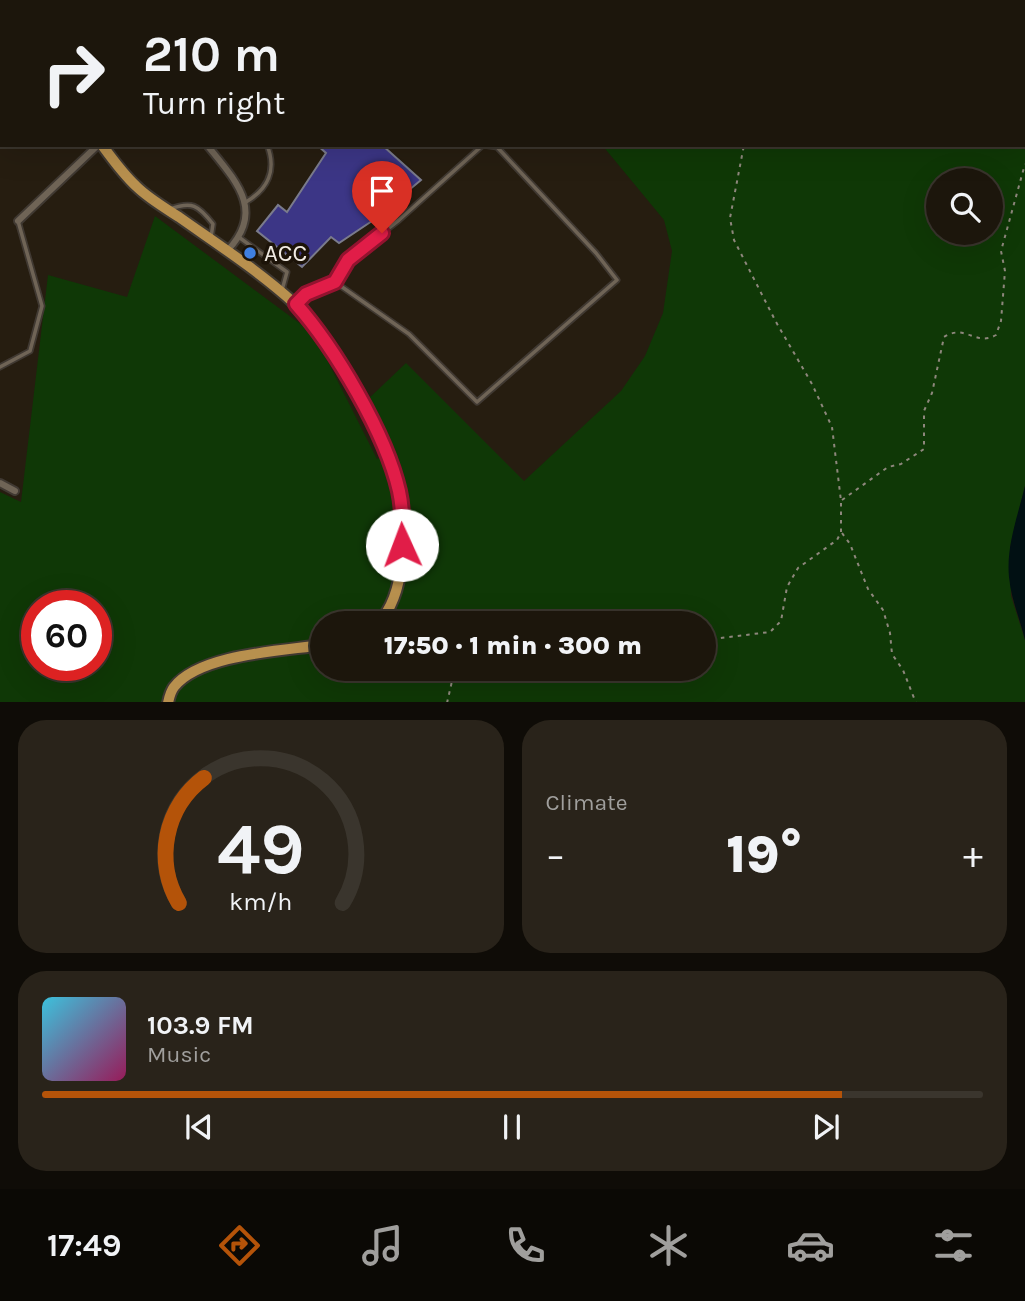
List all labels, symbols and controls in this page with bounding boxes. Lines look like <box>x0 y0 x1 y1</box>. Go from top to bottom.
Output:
text: 210 m <box>143 26 280 83</box>
icon: right <box>28 28 119 119</box>
text: Turn right <box>143 85 285 122</box>
pin <box>352 161 412 233</box>
map controls <box>926 168 1003 245</box>
button: search <box>926 168 1003 245</box>
icon: arrive <box>363 172 401 210</box>
place label: ACC <box>264 239 307 267</box>
marker: ACC <box>242 245 258 261</box>
position arrow <box>365 508 439 582</box>
speed limit sign: 60 <box>21 590 112 681</box>
text: 17:50 · 1 min · 300 m <box>384 630 642 661</box>
text: Climate <box>546 789 628 816</box>
text: 49 <box>217 806 305 891</box>
text: 19° <box>726 824 802 885</box>
text: − <box>546 833 565 878</box>
text: + <box>963 833 983 878</box>
text: km/h <box>229 886 292 915</box>
text: 103.9 FM <box>147 1010 254 1041</box>
text: Music <box>147 1041 211 1068</box>
icon: previous <box>180 1108 218 1146</box>
icon: pause <box>493 1108 531 1146</box>
icon: next <box>807 1108 845 1146</box>
icon: directions <box>215 1221 264 1270</box>
icon: music <box>358 1221 407 1270</box>
icon: phone <box>501 1221 550 1270</box>
icon: climate <box>644 1221 693 1270</box>
icon: car <box>786 1221 835 1270</box>
icon: filters <box>929 1221 978 1270</box>
text: 17:49 <box>47 1227 121 1264</box>

